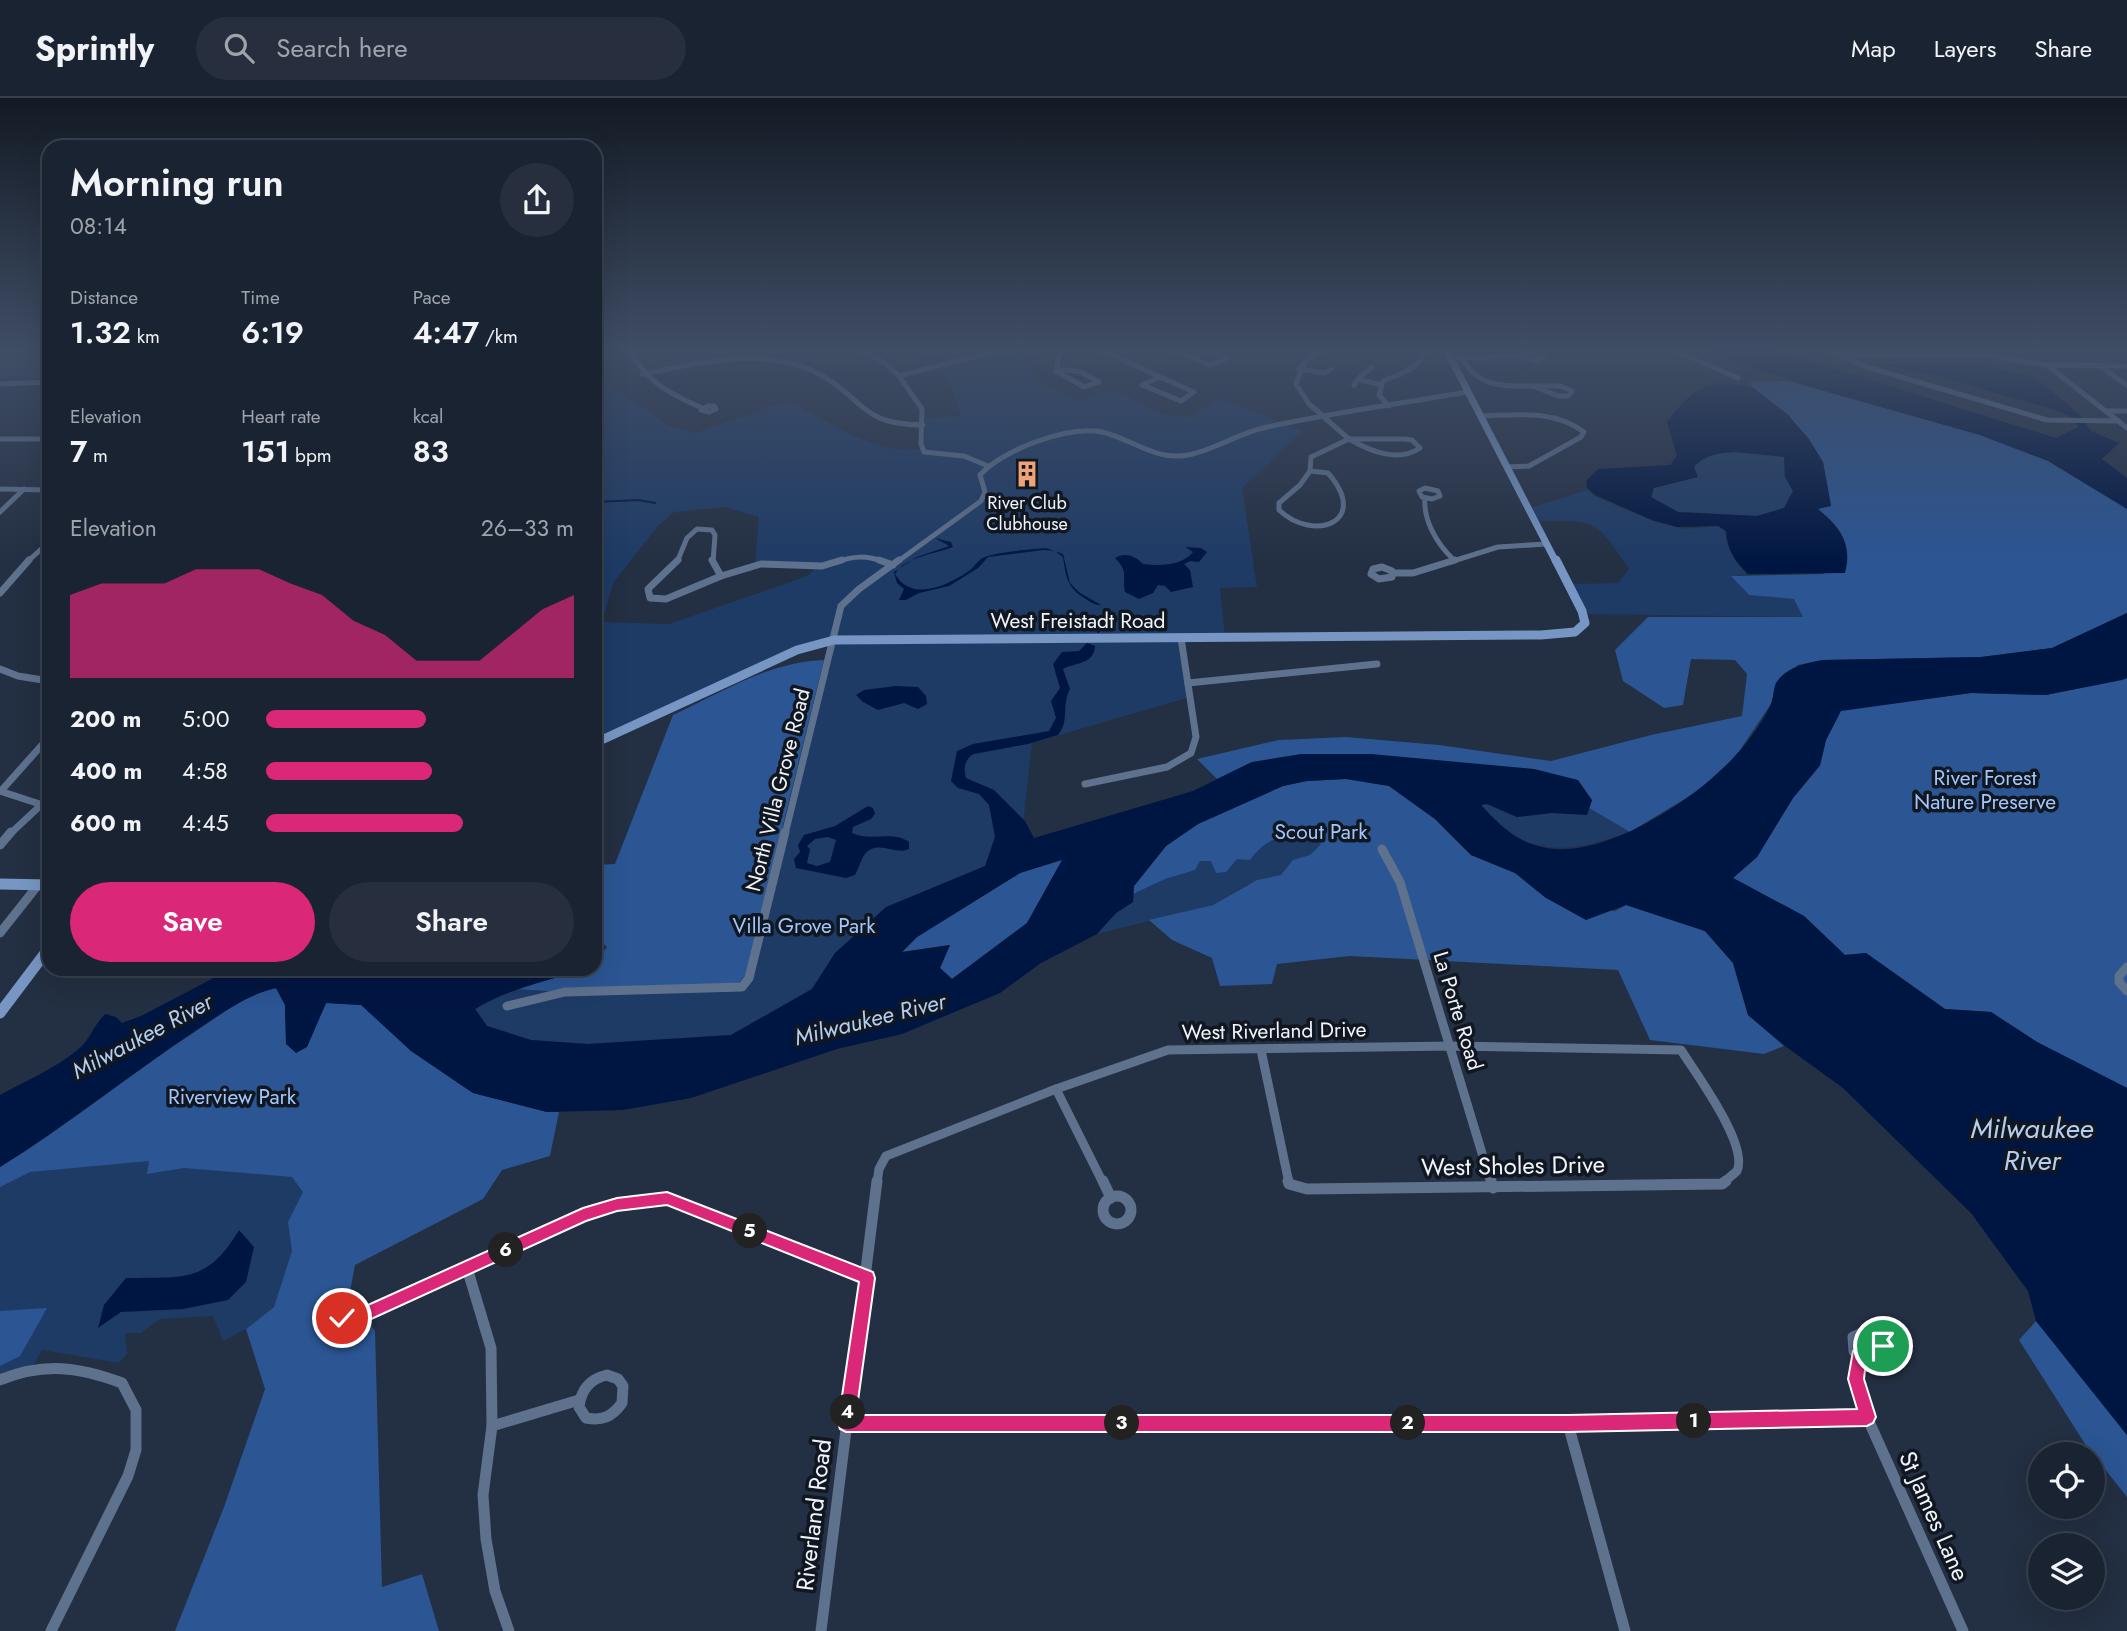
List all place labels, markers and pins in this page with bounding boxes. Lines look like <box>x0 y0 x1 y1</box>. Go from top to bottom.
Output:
building icon: River Club Clubhouse <box>1012 459 1042 489</box>
place label: River Club Clubhouse <box>986 490 1068 537</box>
pin: 5 <box>732 1214 768 1248</box>
pin: 6 <box>489 1232 524 1268</box>
pin <box>312 1288 372 1348</box>
pin <box>1853 1316 1913 1376</box>
pin: 4 <box>830 1394 866 1430</box>
pin: 1 <box>1676 1404 1712 1438</box>
pin: 3 <box>1104 1406 1140 1440</box>
pin: 2 <box>1390 1406 1426 1440</box>

